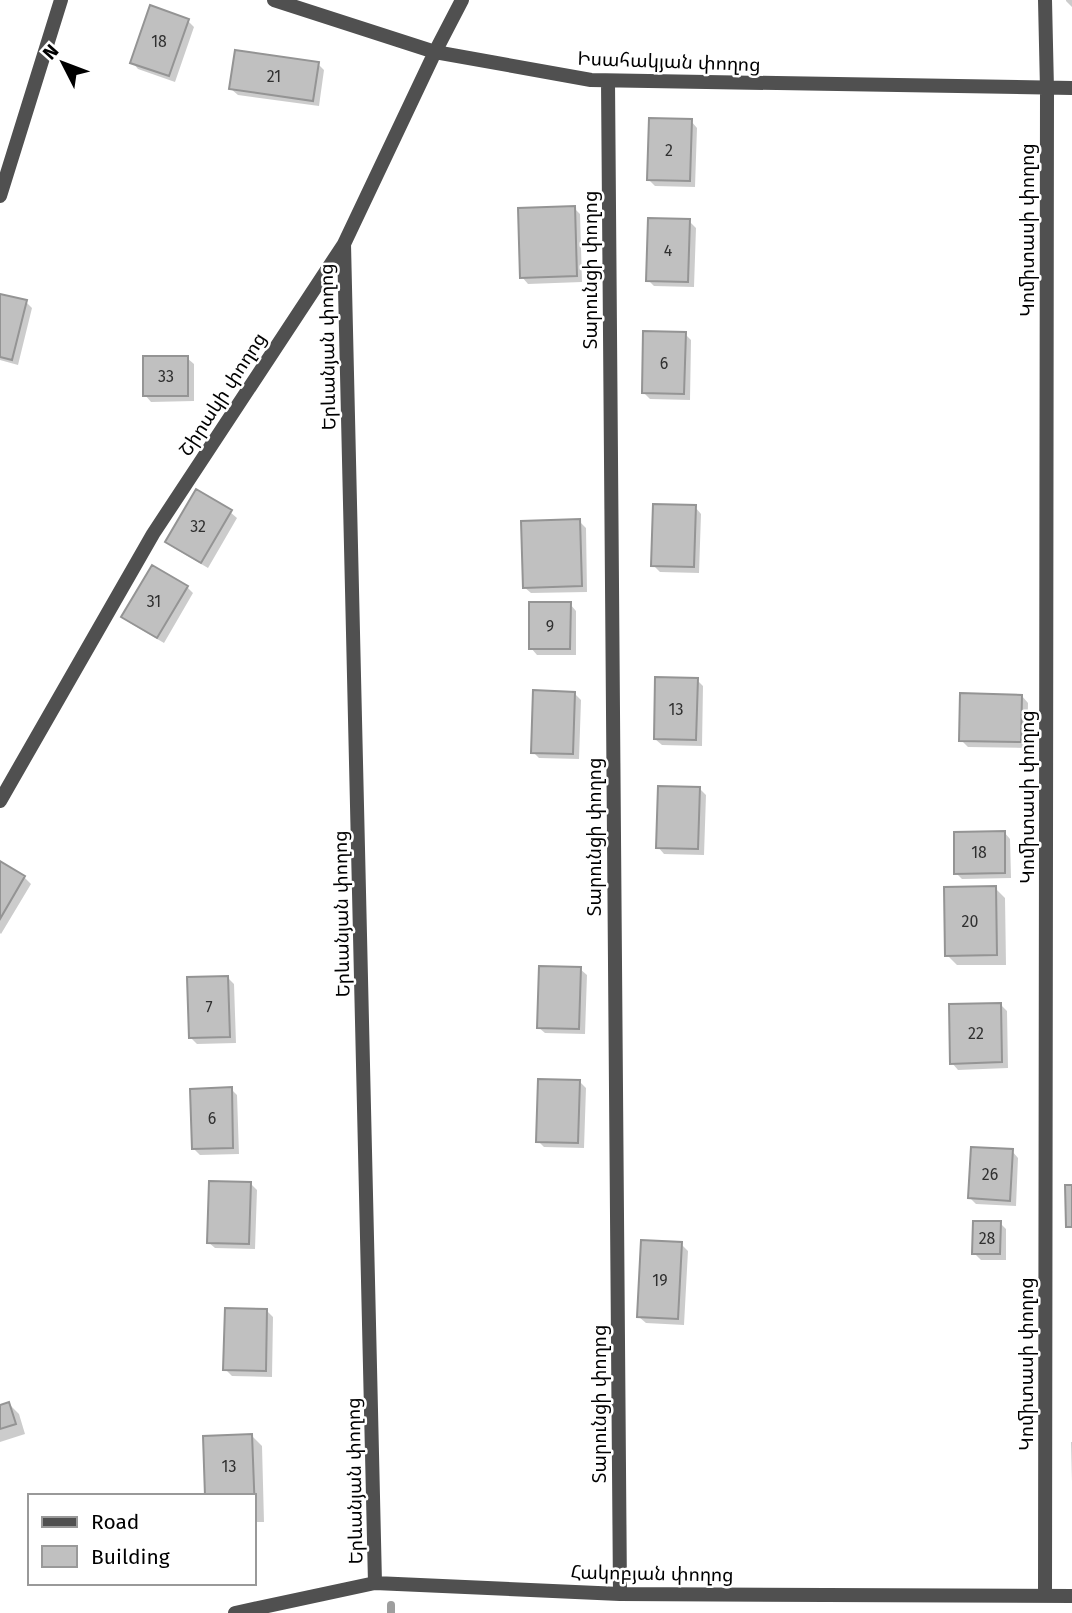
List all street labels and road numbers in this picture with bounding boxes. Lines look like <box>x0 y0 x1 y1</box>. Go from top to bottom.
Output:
street label: Իսահակյան փողոց <box>577 47 761 76</box>
street label: Կոմիտասի փողոց <box>1016 143 1039 317</box>
street label: Տարունցի փողոց <box>579 191 602 349</box>
street label: Երևանյան փողոց <box>315 263 340 431</box>
street label: Շիրակի փողոց <box>174 328 271 460</box>
street label: Կոմիտասի փողոց <box>1016 710 1039 884</box>
street label: Տարունցի փողոց <box>583 758 606 916</box>
street label: Երևանյան փողոց <box>329 830 354 998</box>
street label: Կոմիտասի փողոց <box>1015 1277 1038 1451</box>
street label: Տարունցի փողոց <box>588 1325 611 1483</box>
street label: Երևանյան փողոց <box>342 1397 367 1565</box>
street label: Հակոբյան փողոց <box>570 1561 734 1586</box>

